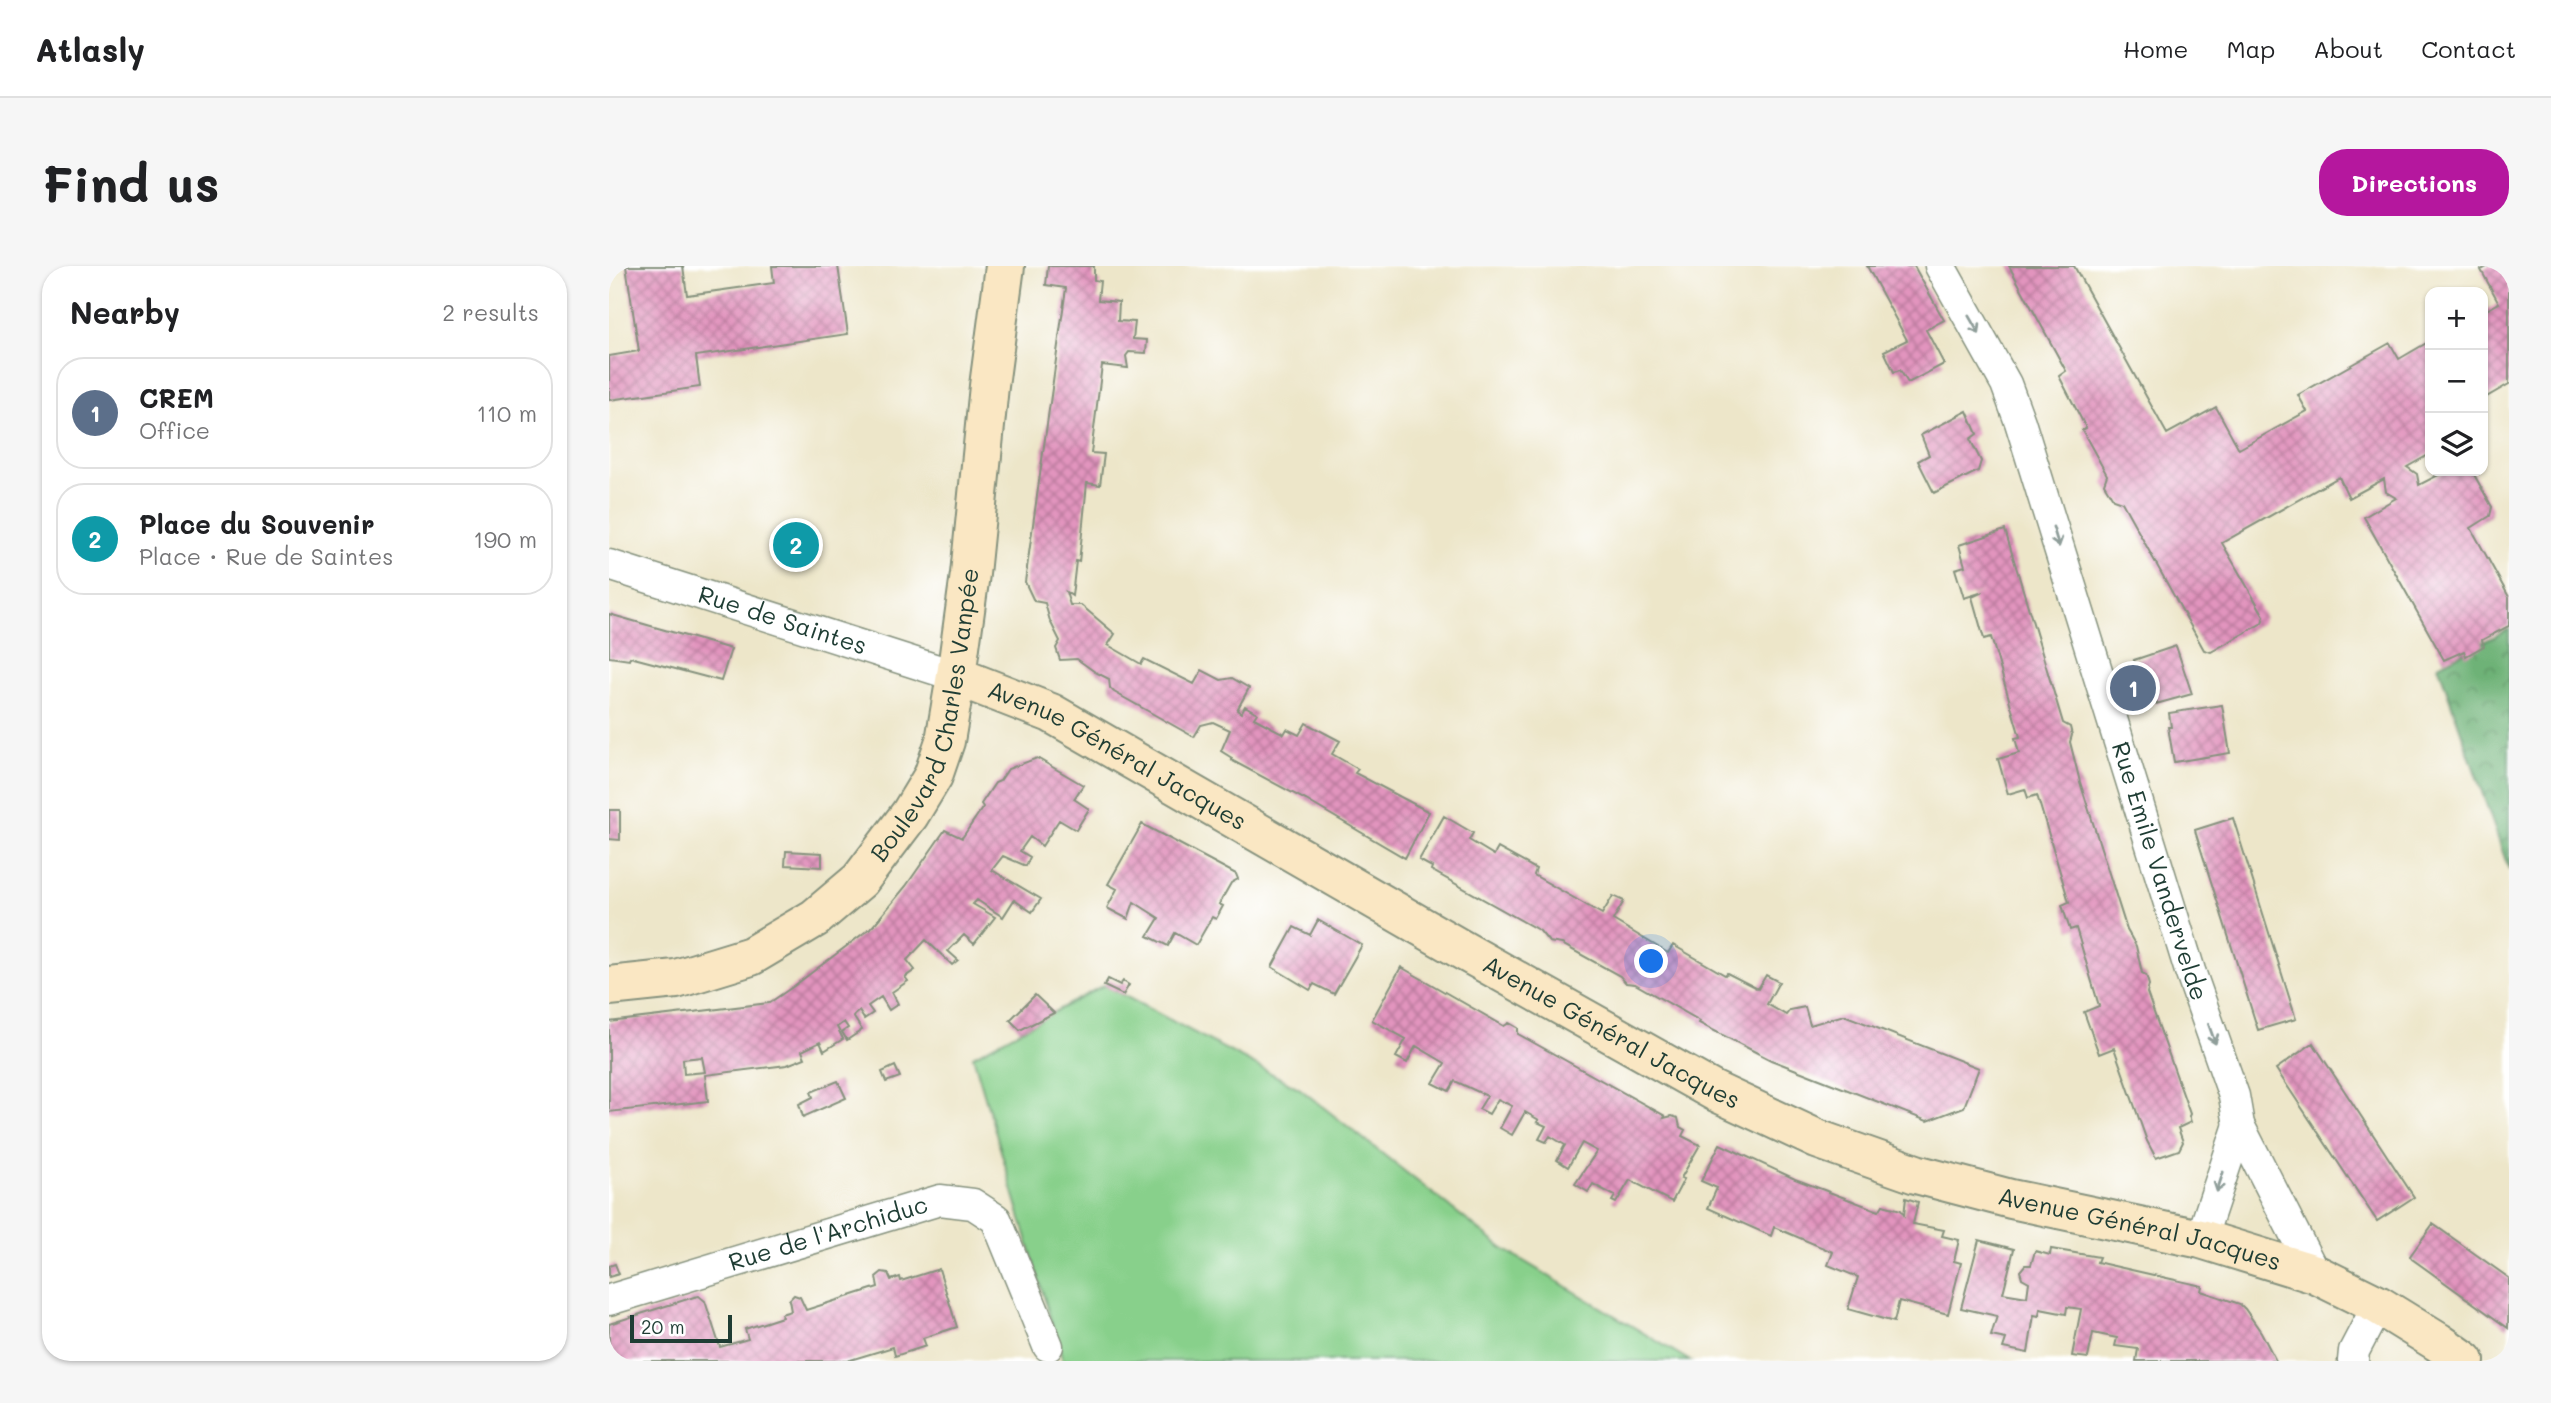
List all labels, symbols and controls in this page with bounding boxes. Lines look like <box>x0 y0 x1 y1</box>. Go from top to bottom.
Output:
text: Atlasly <box>35 27 145 70</box>
text: Home <box>2123 33 2188 64</box>
text: Map <box>2226 33 2275 64</box>
text: About <box>2313 33 2383 64</box>
text: Contact <box>2421 33 2516 64</box>
button: Directions <box>2319 149 2509 216</box>
text: Find us <box>42 151 220 214</box>
map controls <box>2425 287 2488 476</box>
button: + <box>2425 287 2488 350</box>
text: Nearby <box>70 292 180 332</box>
text: 2 results <box>442 297 539 327</box>
one-way arrow <box>1968 314 1981 335</box>
button: − <box>2425 350 2488 413</box>
text: CREM <box>139 381 214 415</box>
text: 1 <box>90 398 100 428</box>
text: 110 m <box>477 398 537 428</box>
button: layers <box>2425 413 2488 476</box>
text: Office <box>139 415 210 445</box>
text: Place du Souvenir <box>139 507 375 541</box>
pin: 2 <box>773 519 819 571</box>
text: 2 <box>89 524 101 554</box>
text: 190 m <box>473 524 537 554</box>
one-way arrow <box>2050 525 2063 547</box>
text: Place · Rue de Saintes <box>139 541 393 571</box>
street label: Boulevard Charles Vanpée <box>863 566 985 867</box>
street label: Rue de Saintes <box>695 578 871 660</box>
pin: 1 <box>2110 662 2156 714</box>
street label: Avenue Général Jacques <box>984 673 1253 836</box>
street label: Rue Emile Vandervelde <box>2106 738 2216 1004</box>
your location <box>1634 944 1668 978</box>
street label: Avenue Général Jacques <box>1478 948 1745 1115</box>
one-way arrow <box>2206 1023 2219 1045</box>
one-way arrow <box>2213 1170 2225 1192</box>
street label: Avenue Général Jacques <box>1995 1179 2285 1277</box>
street label: Rue de l'Archiduc <box>725 1188 931 1277</box>
scale bar <box>630 1312 731 1344</box>
text: 20 m <box>641 1314 685 1339</box>

